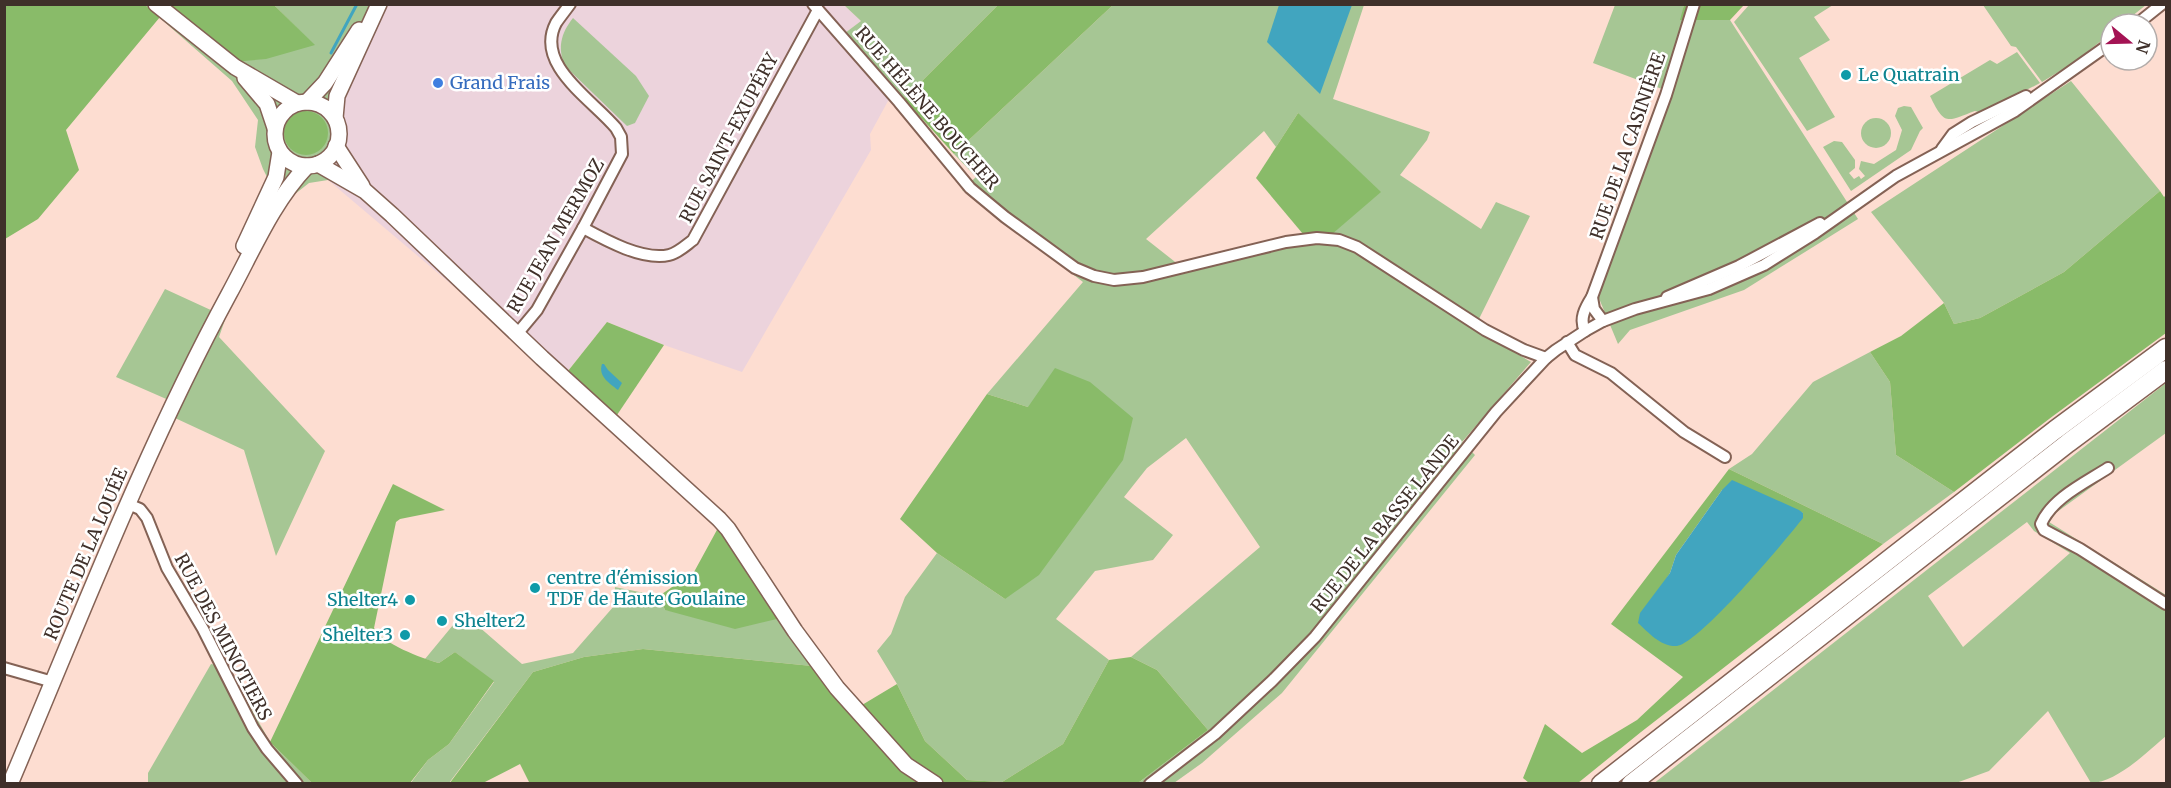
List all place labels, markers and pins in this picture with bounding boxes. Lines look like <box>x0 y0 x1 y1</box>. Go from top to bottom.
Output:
place label: Le Quatrain <box>1858 63 1960 86</box>
marker: Le Quatrain <box>1839 68 1853 82</box>
place label: Grand Frais <box>450 71 550 94</box>
marker: Grand Frais <box>431 76 445 90</box>
place label: centre d'émission TDF de Haute Goulaine <box>547 566 746 610</box>
marker: centre d'émission TDF de Haute Goulaine <box>528 581 542 595</box>
place label: Shelter4 <box>327 588 398 611</box>
marker: Shelter4 <box>403 593 417 607</box>
place label: Shelter2 <box>454 609 526 632</box>
marker: Shelter2 <box>435 614 449 628</box>
place label: Shelter3 <box>322 623 393 646</box>
marker: Shelter3 <box>398 628 412 642</box>

